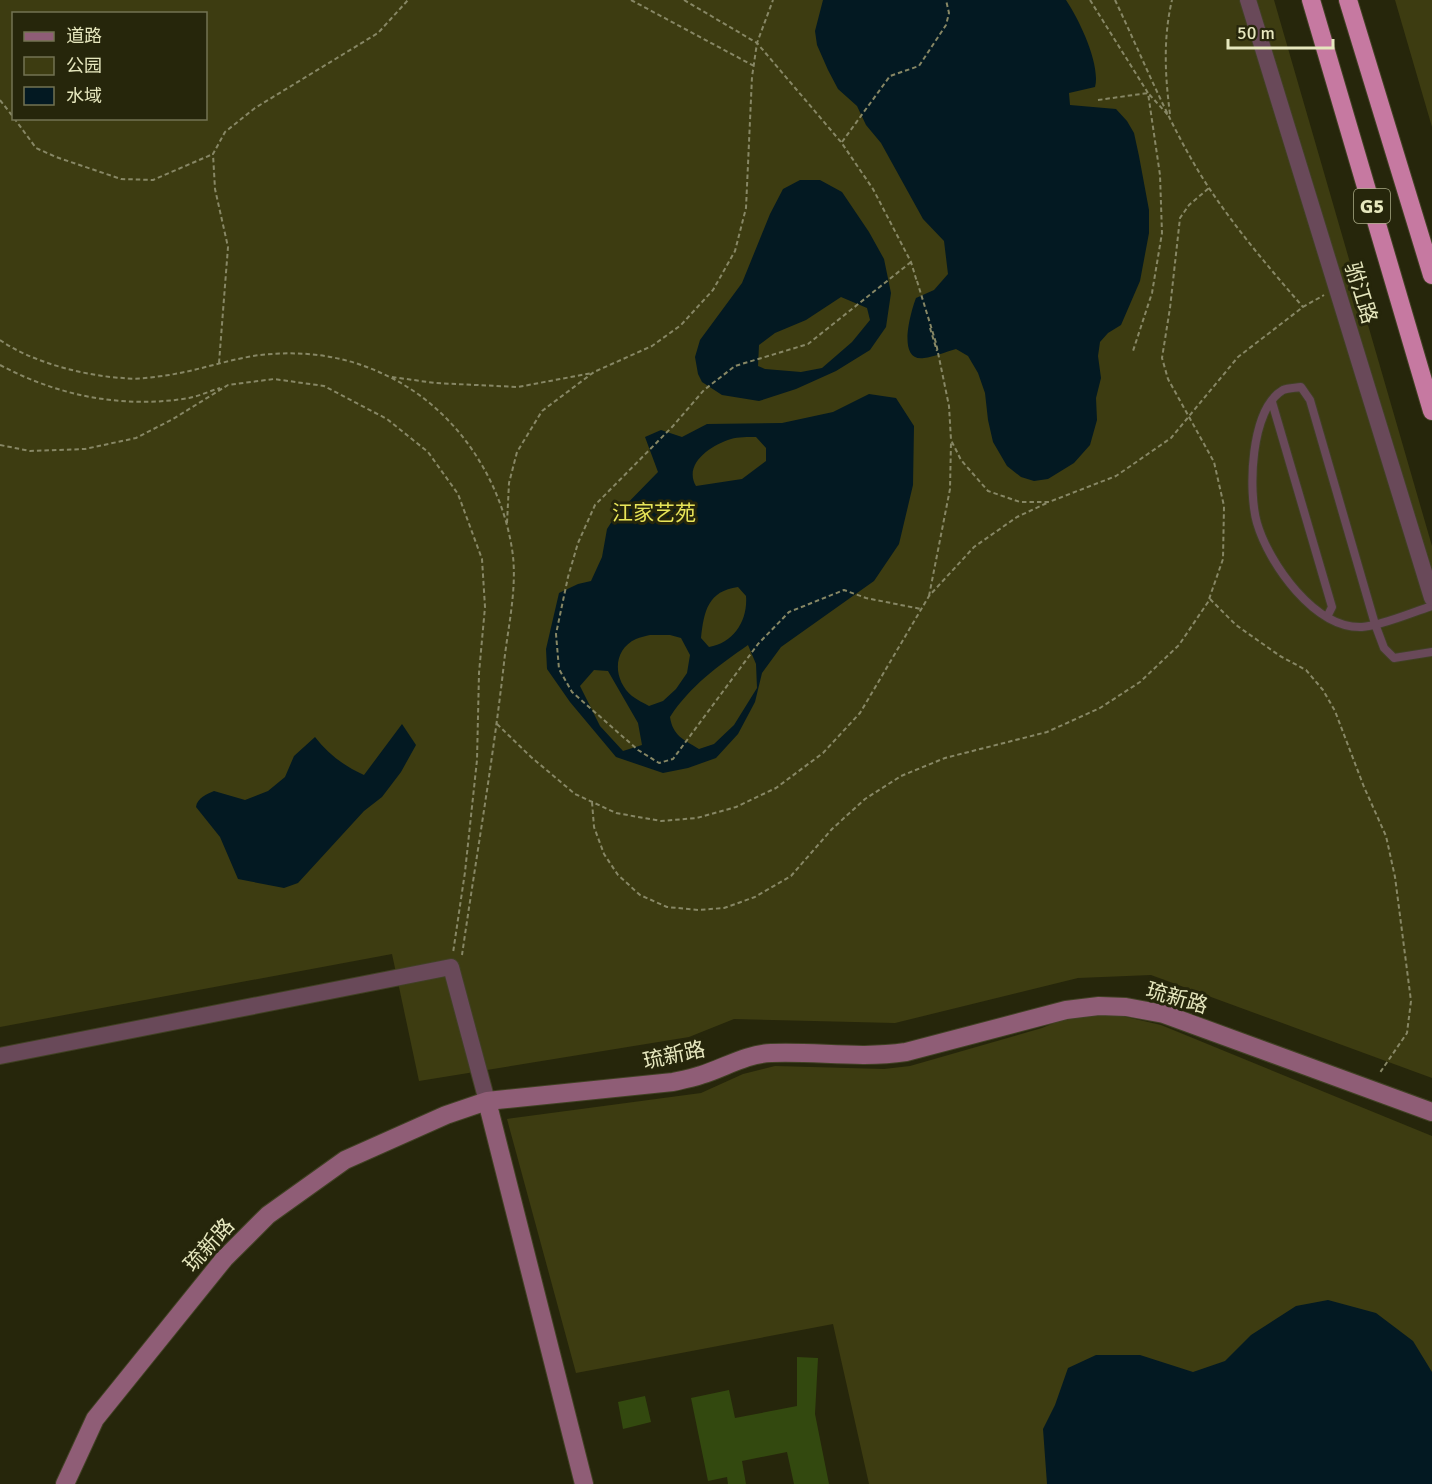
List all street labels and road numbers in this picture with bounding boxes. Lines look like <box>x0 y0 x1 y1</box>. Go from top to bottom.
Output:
road number: G5 <box>1354 189 1390 223</box>
street label: 驸江路 <box>1339 259 1383 327</box>
street label: 琉新路 <box>1143 977 1211 1019</box>
street label: 琉新路 <box>640 1036 708 1074</box>
street label: 琉新路 <box>178 1213 240 1277</box>

